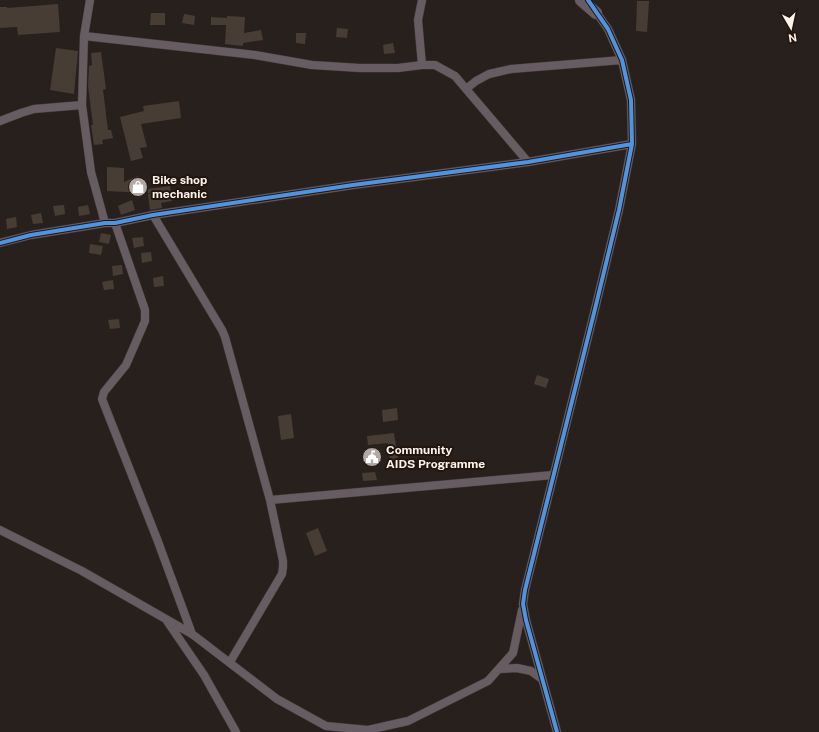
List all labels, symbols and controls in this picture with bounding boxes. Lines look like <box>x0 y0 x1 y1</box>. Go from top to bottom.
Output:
north arrow <box>771 8 811 48</box>
text: N <box>787 31 798 44</box>
place label: Bike shop mechanic <box>152 173 207 201</box>
shop icon: Bike shop mechanic <box>127 176 149 198</box>
place label: Community AIDS Programme <box>386 443 485 471</box>
public building icon: Community AIDS Programme <box>361 446 383 468</box>

